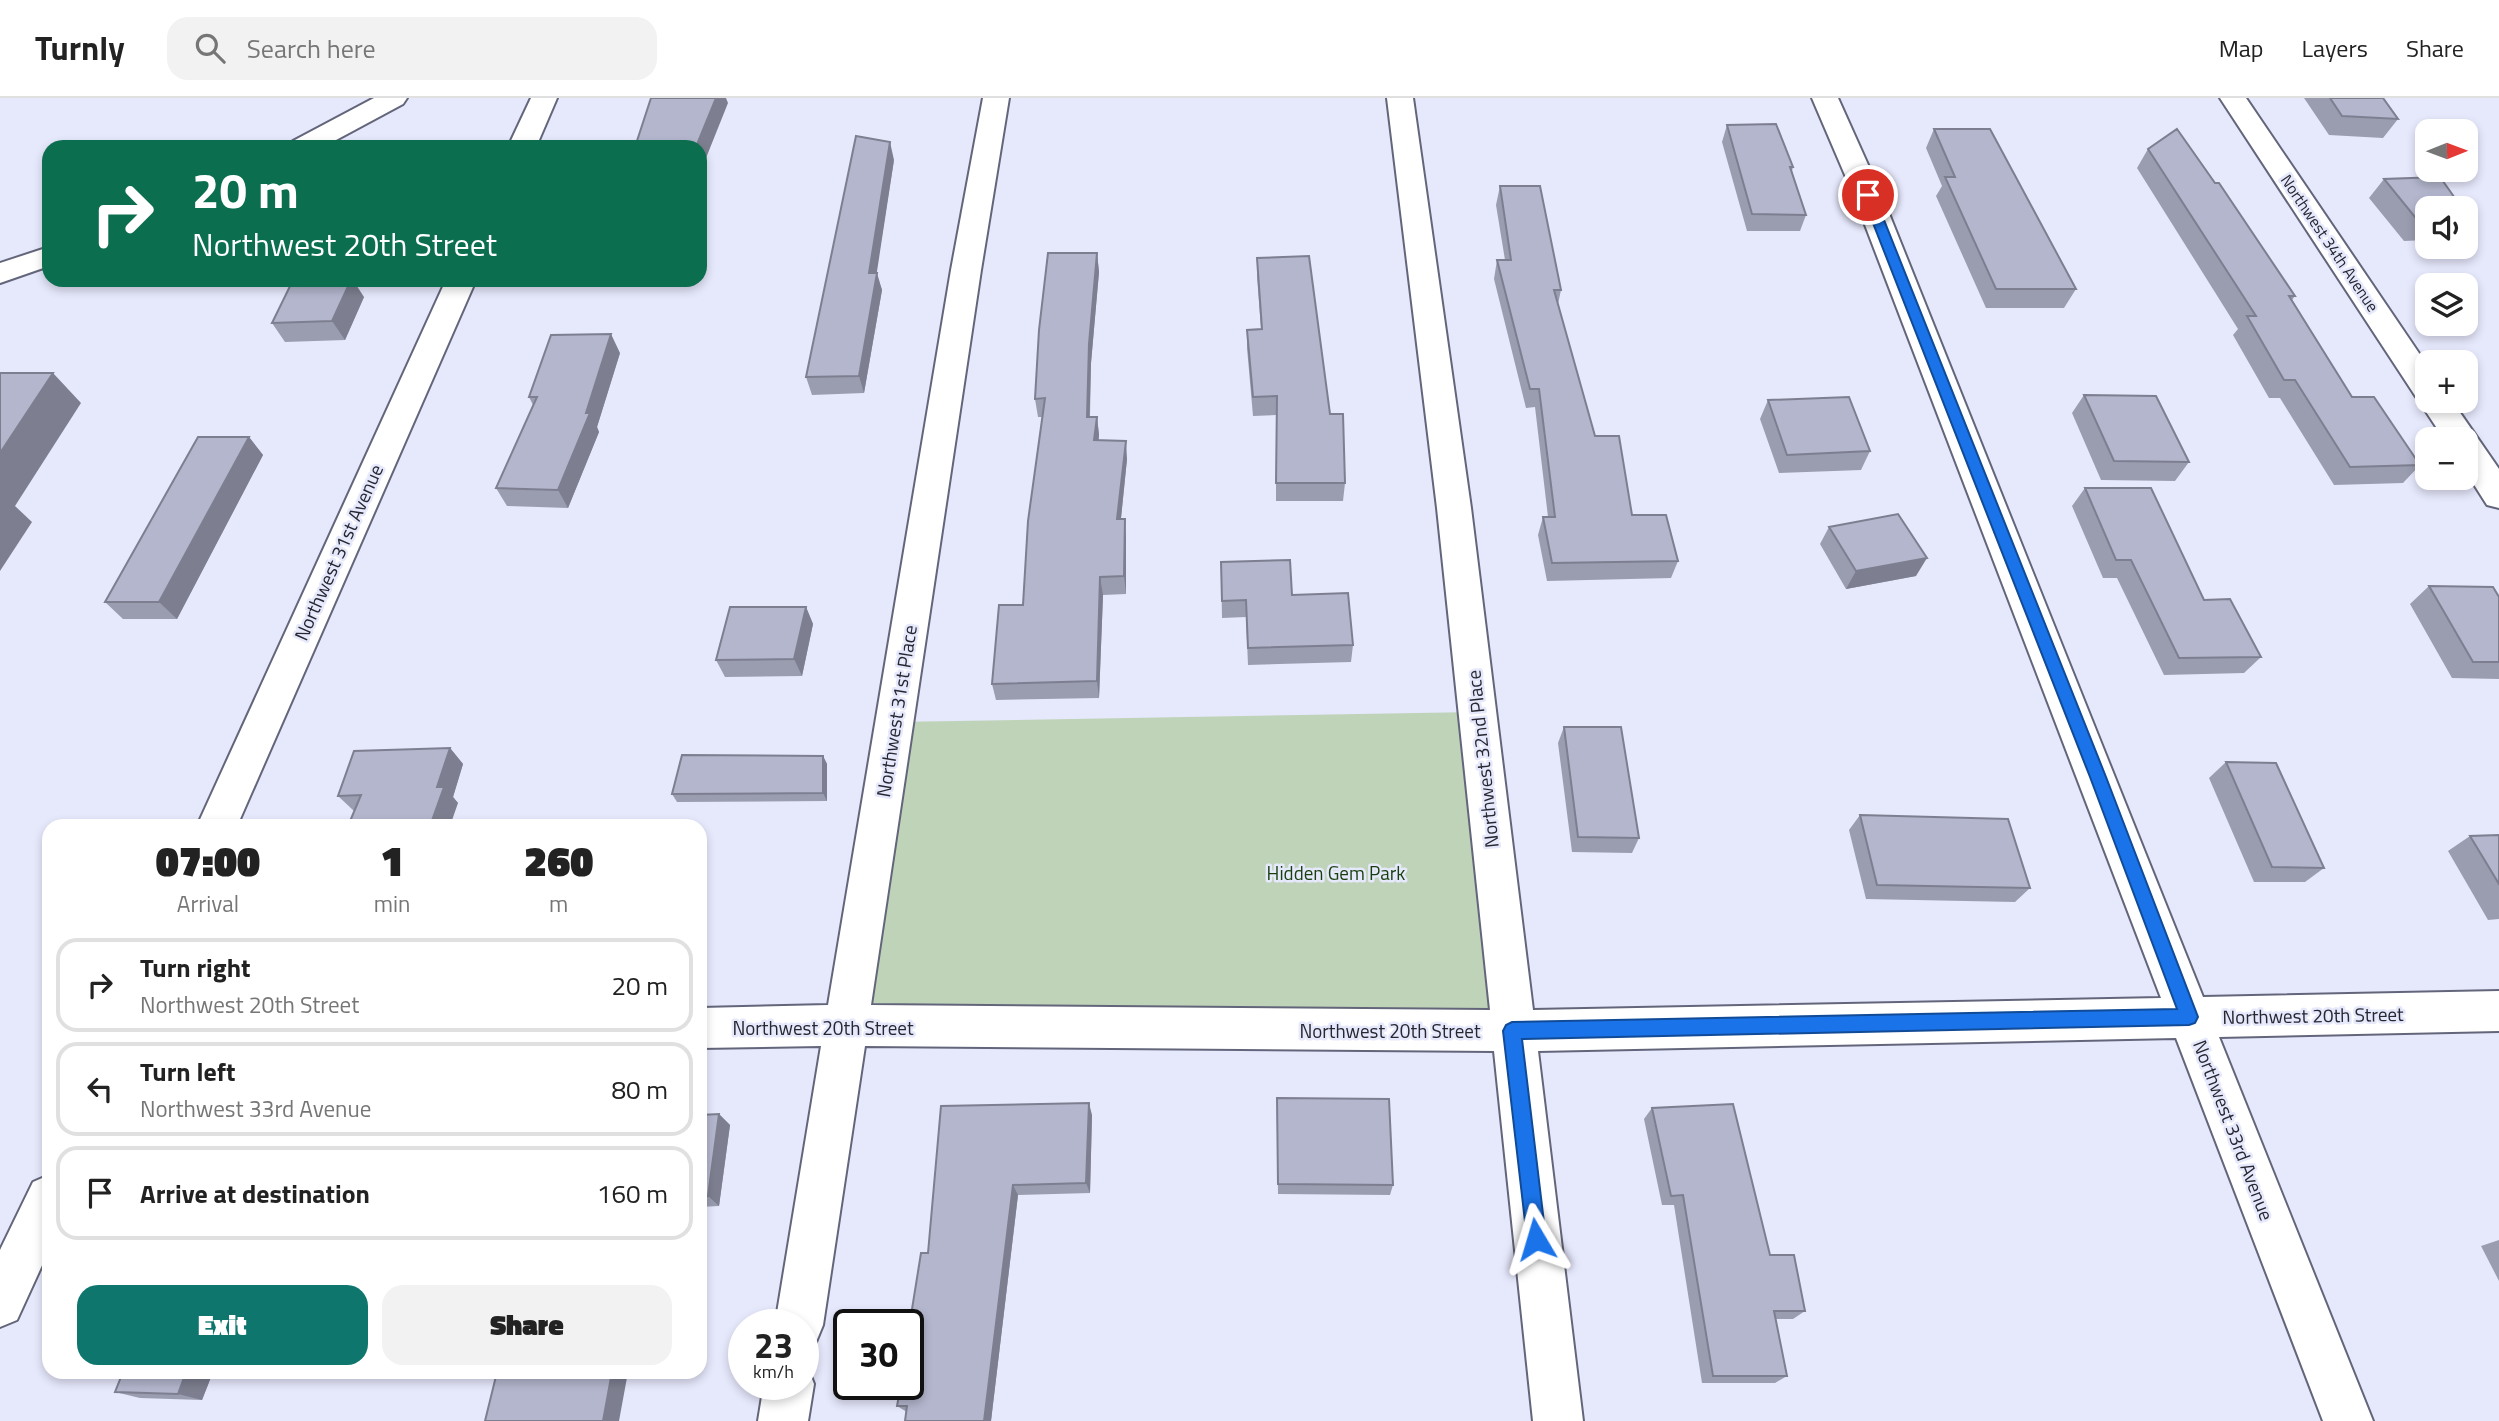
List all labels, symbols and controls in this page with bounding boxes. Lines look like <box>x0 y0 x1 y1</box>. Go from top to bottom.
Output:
search box <box>167 17 657 80</box>
text: Turnly <box>35 23 125 73</box>
icon: search <box>191 29 229 67</box>
text: Search here <box>247 29 376 68</box>
text: Map <box>2219 30 2264 66</box>
text: Layers <box>2302 30 2368 66</box>
text: Share <box>2406 30 2464 66</box>
north arrow <box>2415 119 2478 182</box>
map controls <box>2415 119 2478 490</box>
text: 20 m <box>192 152 299 227</box>
pin <box>1838 165 1898 225</box>
icon: right <box>77 168 168 259</box>
street label: Northwest 34th Avenue <box>2275 169 2385 317</box>
icon: arrive <box>1849 176 1887 214</box>
button: sound <box>2415 196 2478 259</box>
text: Northwest 20th Street <box>192 220 497 268</box>
button: layers <box>2415 273 2478 336</box>
button: + <box>2415 350 2478 413</box>
button: − <box>2415 427 2478 490</box>
street label: Northwest 31st Avenue <box>286 459 390 645</box>
street label: Northwest 31st Place <box>868 623 924 799</box>
street label: Northwest 32nd Place <box>1458 669 1506 849</box>
text: 07:00 <box>156 828 260 892</box>
text: 1 <box>381 828 404 892</box>
text: 260 <box>524 828 593 892</box>
park label: Hidden Gem Park <box>1267 858 1405 887</box>
text: Arrival <box>177 886 239 921</box>
text: min <box>374 886 410 921</box>
text: m <box>549 886 568 921</box>
text: Turn right <box>140 948 251 987</box>
icon: right <box>81 966 119 1004</box>
text: 20 m <box>611 966 668 1005</box>
text: Northwest 20th Street <box>140 987 359 1022</box>
street label: Northwest 20th Street <box>2222 999 2404 1031</box>
street label: Northwest 20th Street <box>732 1013 914 1042</box>
street label: Northwest 20th Street <box>1299 1016 1481 1045</box>
street label: Northwest 33rd Avenue <box>2186 1036 2282 1224</box>
text: Turn left <box>140 1052 235 1091</box>
icon: left <box>81 1070 119 1108</box>
text: 80 m <box>611 1070 668 1109</box>
text: Northwest 33rd Avenue <box>140 1091 371 1126</box>
icon: arrive <box>81 1174 119 1212</box>
text: Arrive at destination <box>140 1174 370 1213</box>
text: 160 m <box>597 1174 668 1213</box>
position arrow <box>1499 1202 1573 1276</box>
button: Exit <box>77 1285 368 1365</box>
button: Share <box>382 1285 672 1365</box>
speed limit sign: 30 <box>833 1309 924 1400</box>
text: 23 <box>754 1318 793 1372</box>
text: km/h <box>753 1358 794 1385</box>

